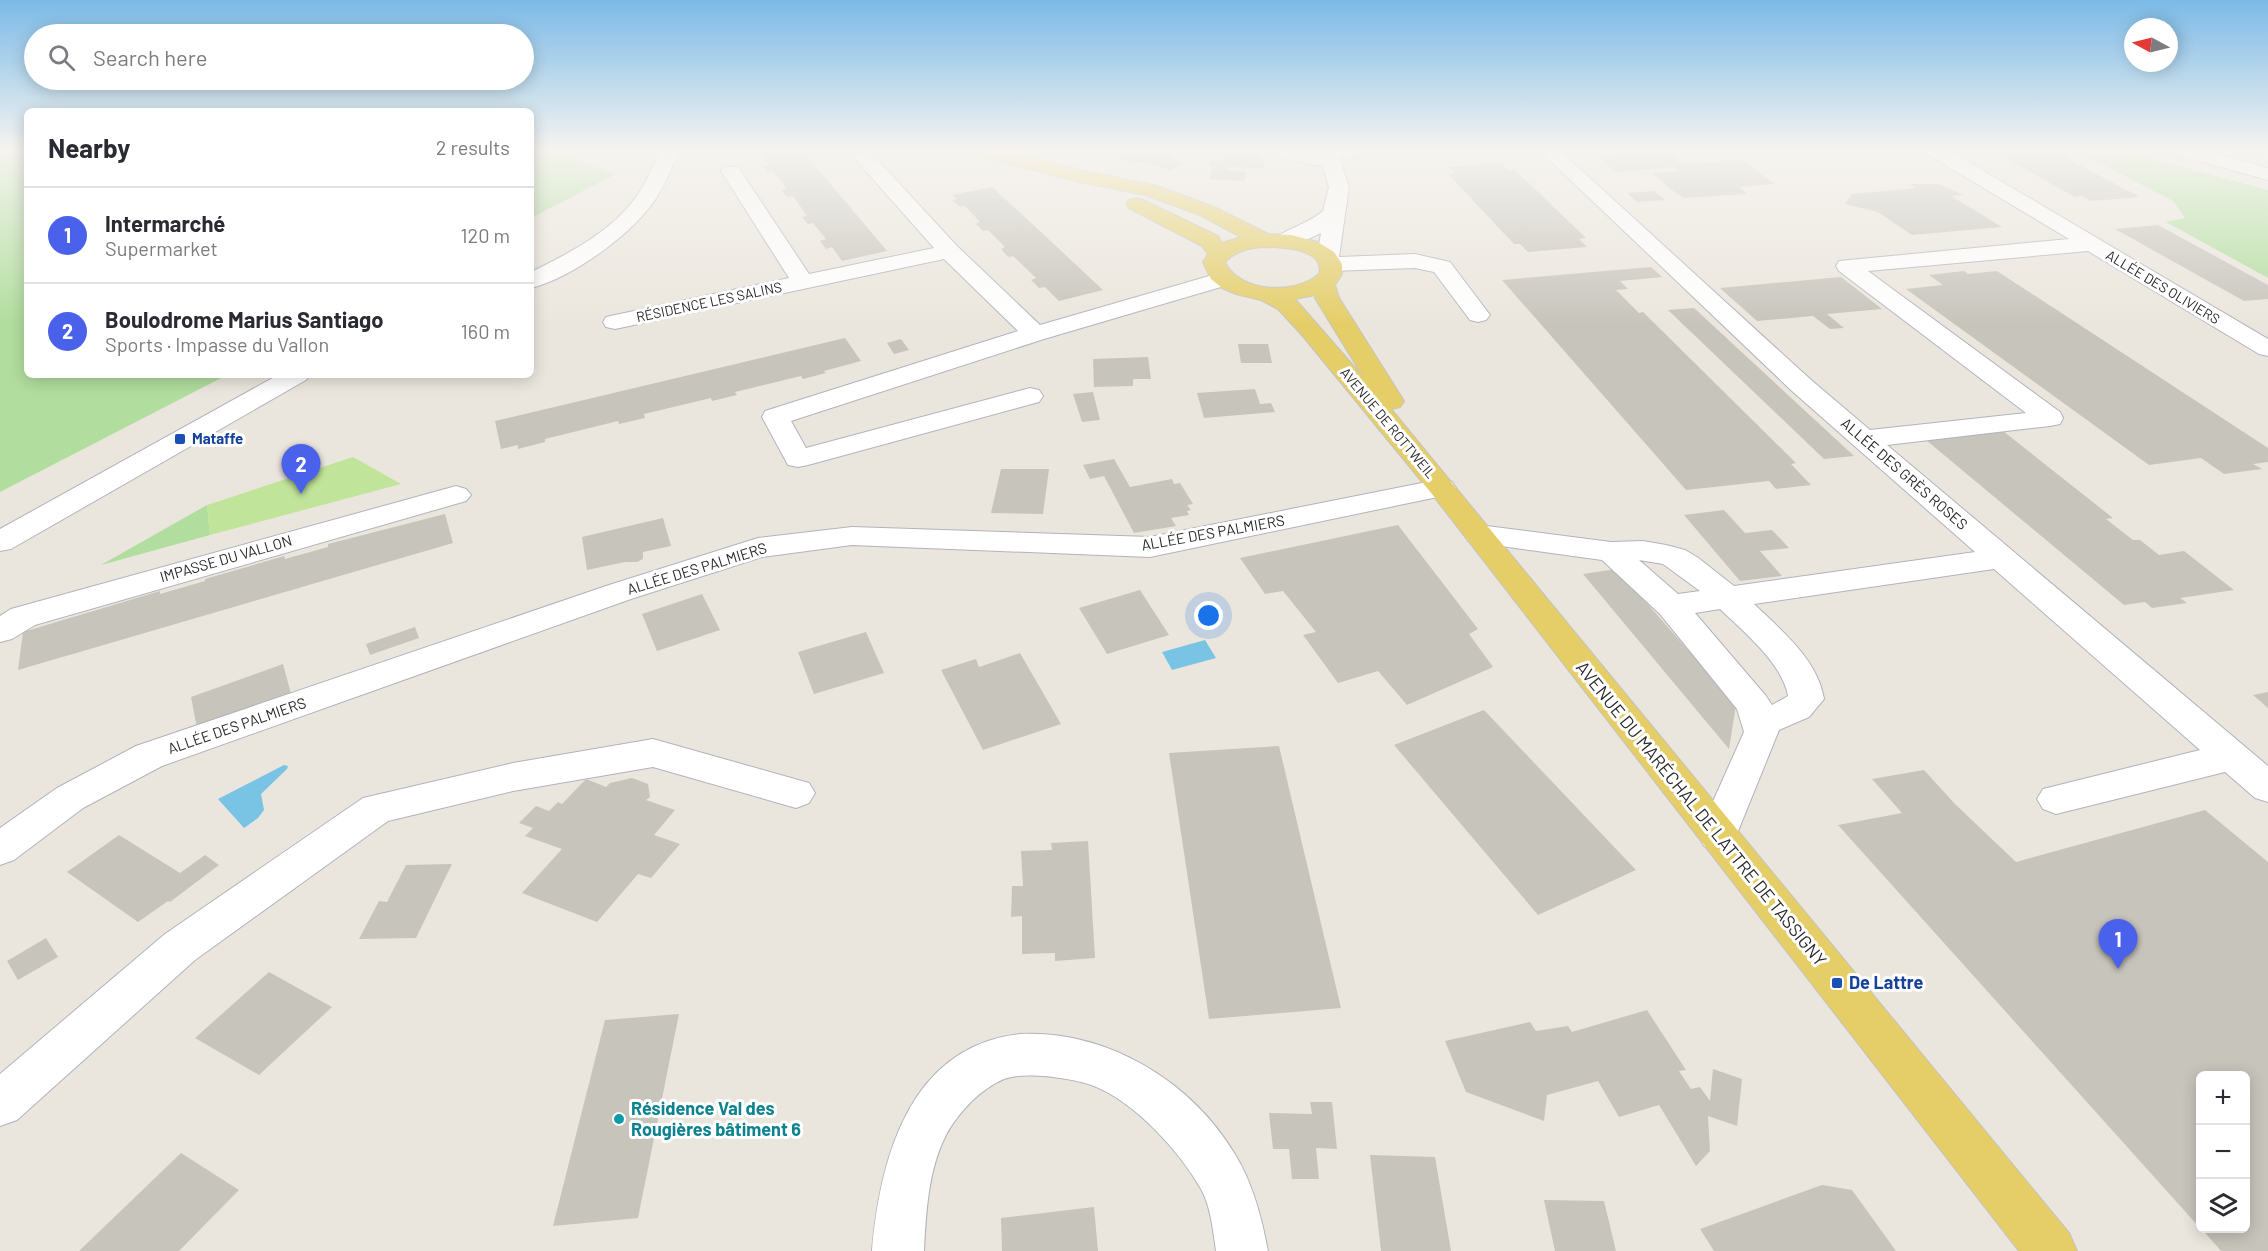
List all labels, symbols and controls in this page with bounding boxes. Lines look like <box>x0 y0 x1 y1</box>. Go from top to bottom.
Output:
north arrow <box>2124 18 2178 72</box>
search box <box>24 24 534 90</box>
icon: search <box>45 41 78 74</box>
text: Search here <box>93 44 207 70</box>
text: Nearby <box>48 132 130 163</box>
text: 2 results <box>436 135 510 159</box>
text: Intermarché <box>105 210 225 236</box>
text: 1 <box>64 223 71 247</box>
text: 120 m <box>460 223 510 247</box>
text: Supermarket <box>105 236 218 260</box>
street label: ALLÉE DES OLIVIERS <box>2103 246 2223 327</box>
street label: RÉSIDENCE LES SALINS <box>635 278 783 325</box>
text: Boulodrome Marius Santiago <box>105 306 384 332</box>
text: 2 <box>62 319 73 343</box>
text: 160 m <box>461 319 510 343</box>
text: Sports · Impasse du Vallon <box>105 332 329 356</box>
street label: AVENUE DE ROTTWEIL <box>1337 364 1440 482</box>
street label: ALLÉE DES GRÈS ROSES <box>1838 413 1972 533</box>
place label: Mataffe <box>192 429 243 447</box>
marker: Mataffe <box>173 432 187 446</box>
pin: 2 <box>282 444 320 494</box>
street label: ALLÉE DES PALMIERS <box>1140 511 1286 553</box>
street label: IMPASSE DU VALLON <box>158 531 294 585</box>
street label: ALLÉE DES PALMIERS <box>625 538 769 598</box>
your location <box>1194 601 1223 630</box>
street label: AVENUE DU MARÉCHAL DE LATTRE DE TASSIGNY <box>1572 657 1832 970</box>
street label: ALLÉE DES PALMIERS <box>165 693 308 757</box>
pin: 1 <box>2098 920 2138 969</box>
place label: De Lattre <box>1849 971 1923 993</box>
marker: De Lattre <box>1830 976 1844 990</box>
map controls <box>2196 1071 2250 1233</box>
button: + <box>2196 1071 2250 1125</box>
place label: Résidence Val des Rougières bâtiment 6 <box>631 1097 801 1140</box>
marker: Résidence Val des Rougières bâtiment 6 <box>612 1112 626 1126</box>
button: − <box>2196 1125 2250 1179</box>
button: layers <box>2196 1179 2250 1233</box>

